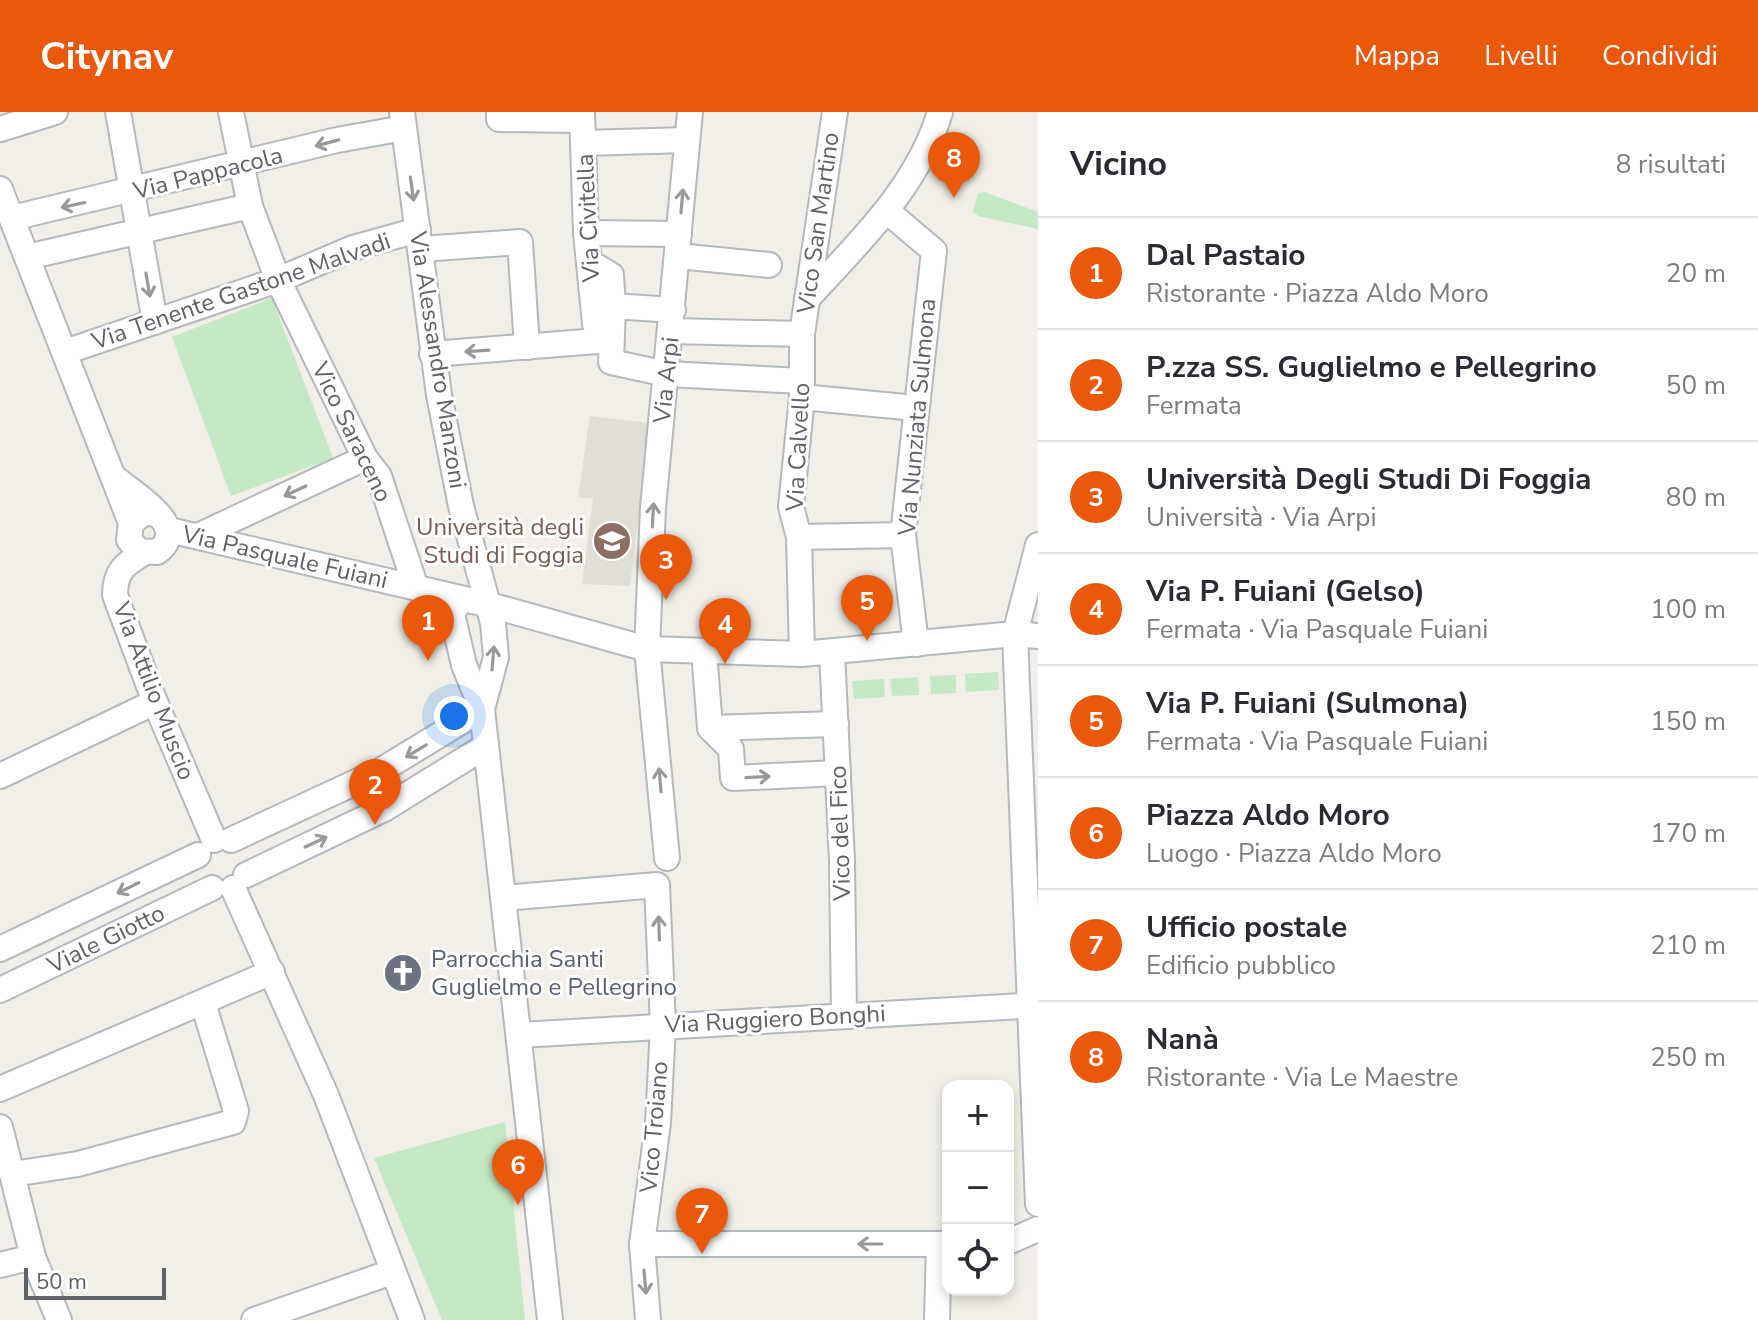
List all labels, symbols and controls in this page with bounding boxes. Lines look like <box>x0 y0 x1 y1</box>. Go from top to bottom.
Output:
text: Citynav <box>40 31 173 82</box>
text: Mappa <box>1354 37 1440 75</box>
text: Livelli <box>1484 37 1558 75</box>
text: Condividi <box>1602 37 1718 75</box>
street label: Vico San Martino <box>789 130 847 317</box>
pin: 8 <box>928 132 980 198</box>
one-way arrow <box>315 136 341 151</box>
street label: Via Pappacola <box>129 139 286 207</box>
text: Vicino <box>1070 141 1167 187</box>
text: 8 risultati <box>1616 147 1726 182</box>
street label: Via Civitella <box>569 153 607 284</box>
one-way arrow <box>405 176 420 201</box>
one-way arrow <box>675 188 690 215</box>
one-way arrow <box>60 198 86 213</box>
street label: Via Tenente Gastone Malvadi <box>86 225 395 358</box>
street label: Via Alessandro Manzoni <box>402 228 474 491</box>
text: Dal Pastaio <box>1146 235 1306 276</box>
text: 1 <box>1088 256 1104 291</box>
text: 20 m <box>1666 256 1726 291</box>
one-way arrow <box>141 271 156 297</box>
text: Ristorante · Piazza Aldo Moro <box>1146 276 1489 311</box>
street label: Via Nunziata Sulmona <box>891 297 943 538</box>
street label: Via Arpi <box>645 335 686 426</box>
one-way arrow <box>464 344 491 359</box>
text: P.zza SS. Guglielmo e Pellegrino <box>1146 347 1597 388</box>
street label: Vico Saraceno <box>304 356 400 507</box>
text: 2 <box>1088 368 1104 403</box>
text: 50 m <box>1666 368 1726 403</box>
street label: Via Calvello <box>779 382 817 513</box>
text: Fermata <box>1146 388 1242 423</box>
text: Università Degli Studi Di Foggia <box>1146 459 1592 500</box>
text: 3 <box>1088 480 1104 515</box>
text: 80 m <box>1666 480 1726 515</box>
one-way arrow <box>283 484 307 499</box>
text: Università · Via Arpi <box>1146 500 1377 535</box>
one-way arrow <box>646 502 661 529</box>
place label: Università degli Studi di Foggia <box>416 511 584 571</box>
street label: Via Pasquale Fuiani <box>178 518 391 596</box>
school or university icon: Università degli Studi di Foggia <box>591 520 633 562</box>
pin: 3 <box>640 534 692 600</box>
text: Via P. Fuiani (Gelso) <box>1146 571 1425 612</box>
pin: 5 <box>841 575 893 641</box>
text: 4 <box>1088 592 1104 627</box>
text: 100 m <box>1650 592 1726 627</box>
pin: 1 <box>402 595 454 661</box>
street label: Via Attilio Muscio <box>105 597 203 784</box>
pin: 4 <box>699 598 751 664</box>
text: Fermata · Via Pasquale Fuiani <box>1146 612 1488 647</box>
one-way arrow <box>486 645 501 671</box>
text: Via P. Fuiani (Sulmona) <box>1146 683 1469 724</box>
your location <box>434 696 474 736</box>
text: 5 <box>1088 704 1104 739</box>
text: 150 m <box>1650 704 1726 739</box>
text: Fermata · Via Pasquale Fuiani <box>1146 724 1488 759</box>
one-way arrow <box>405 743 428 759</box>
pin: 2 <box>349 759 401 825</box>
street label: Vico del Fico <box>822 765 858 902</box>
one-way arrow <box>652 767 667 794</box>
one-way arrow <box>744 769 771 784</box>
text: Piazza Aldo Moro <box>1146 795 1390 836</box>
text: 6 <box>1088 816 1104 851</box>
text: 170 m <box>1650 816 1726 851</box>
one-way arrow <box>304 834 328 849</box>
text: Luogo · Piazza Aldo Moro <box>1146 836 1442 871</box>
one-way arrow <box>116 881 140 896</box>
street label: Viale Giotto <box>41 897 170 982</box>
text: Ufficio postale <box>1146 907 1347 948</box>
one-way arrow <box>651 915 666 942</box>
text: 7 <box>1088 928 1104 963</box>
text: 210 m <box>1650 928 1726 963</box>
place label: Parrocchia Santi Guglielmo e Pellegrino <box>431 943 677 1003</box>
text: Edificio pubblico <box>1146 948 1336 983</box>
church icon: Parrocchia Santi Guglielmo e Pellegrino <box>382 952 424 994</box>
street label: Via Ruggiero Bonghi <box>663 997 886 1041</box>
text: Nanà <box>1146 1019 1219 1060</box>
text: 8 <box>1088 1040 1104 1075</box>
text: 250 m <box>1650 1040 1726 1075</box>
street label: Vico Troiano <box>632 1060 676 1195</box>
text: Ristorante · Via Le Maestre <box>1146 1060 1458 1095</box>
map controls <box>942 1080 1014 1296</box>
button: + <box>942 1080 1014 1152</box>
pin: 6 <box>492 1139 544 1205</box>
button: − <box>942 1152 1014 1224</box>
pin: 7 <box>676 1188 728 1254</box>
button: locate <box>942 1224 1014 1296</box>
one-way arrow <box>857 1236 884 1252</box>
scale bar <box>24 1264 166 1300</box>
text: 50 m <box>36 1267 87 1297</box>
one-way arrow <box>638 1268 653 1295</box>

